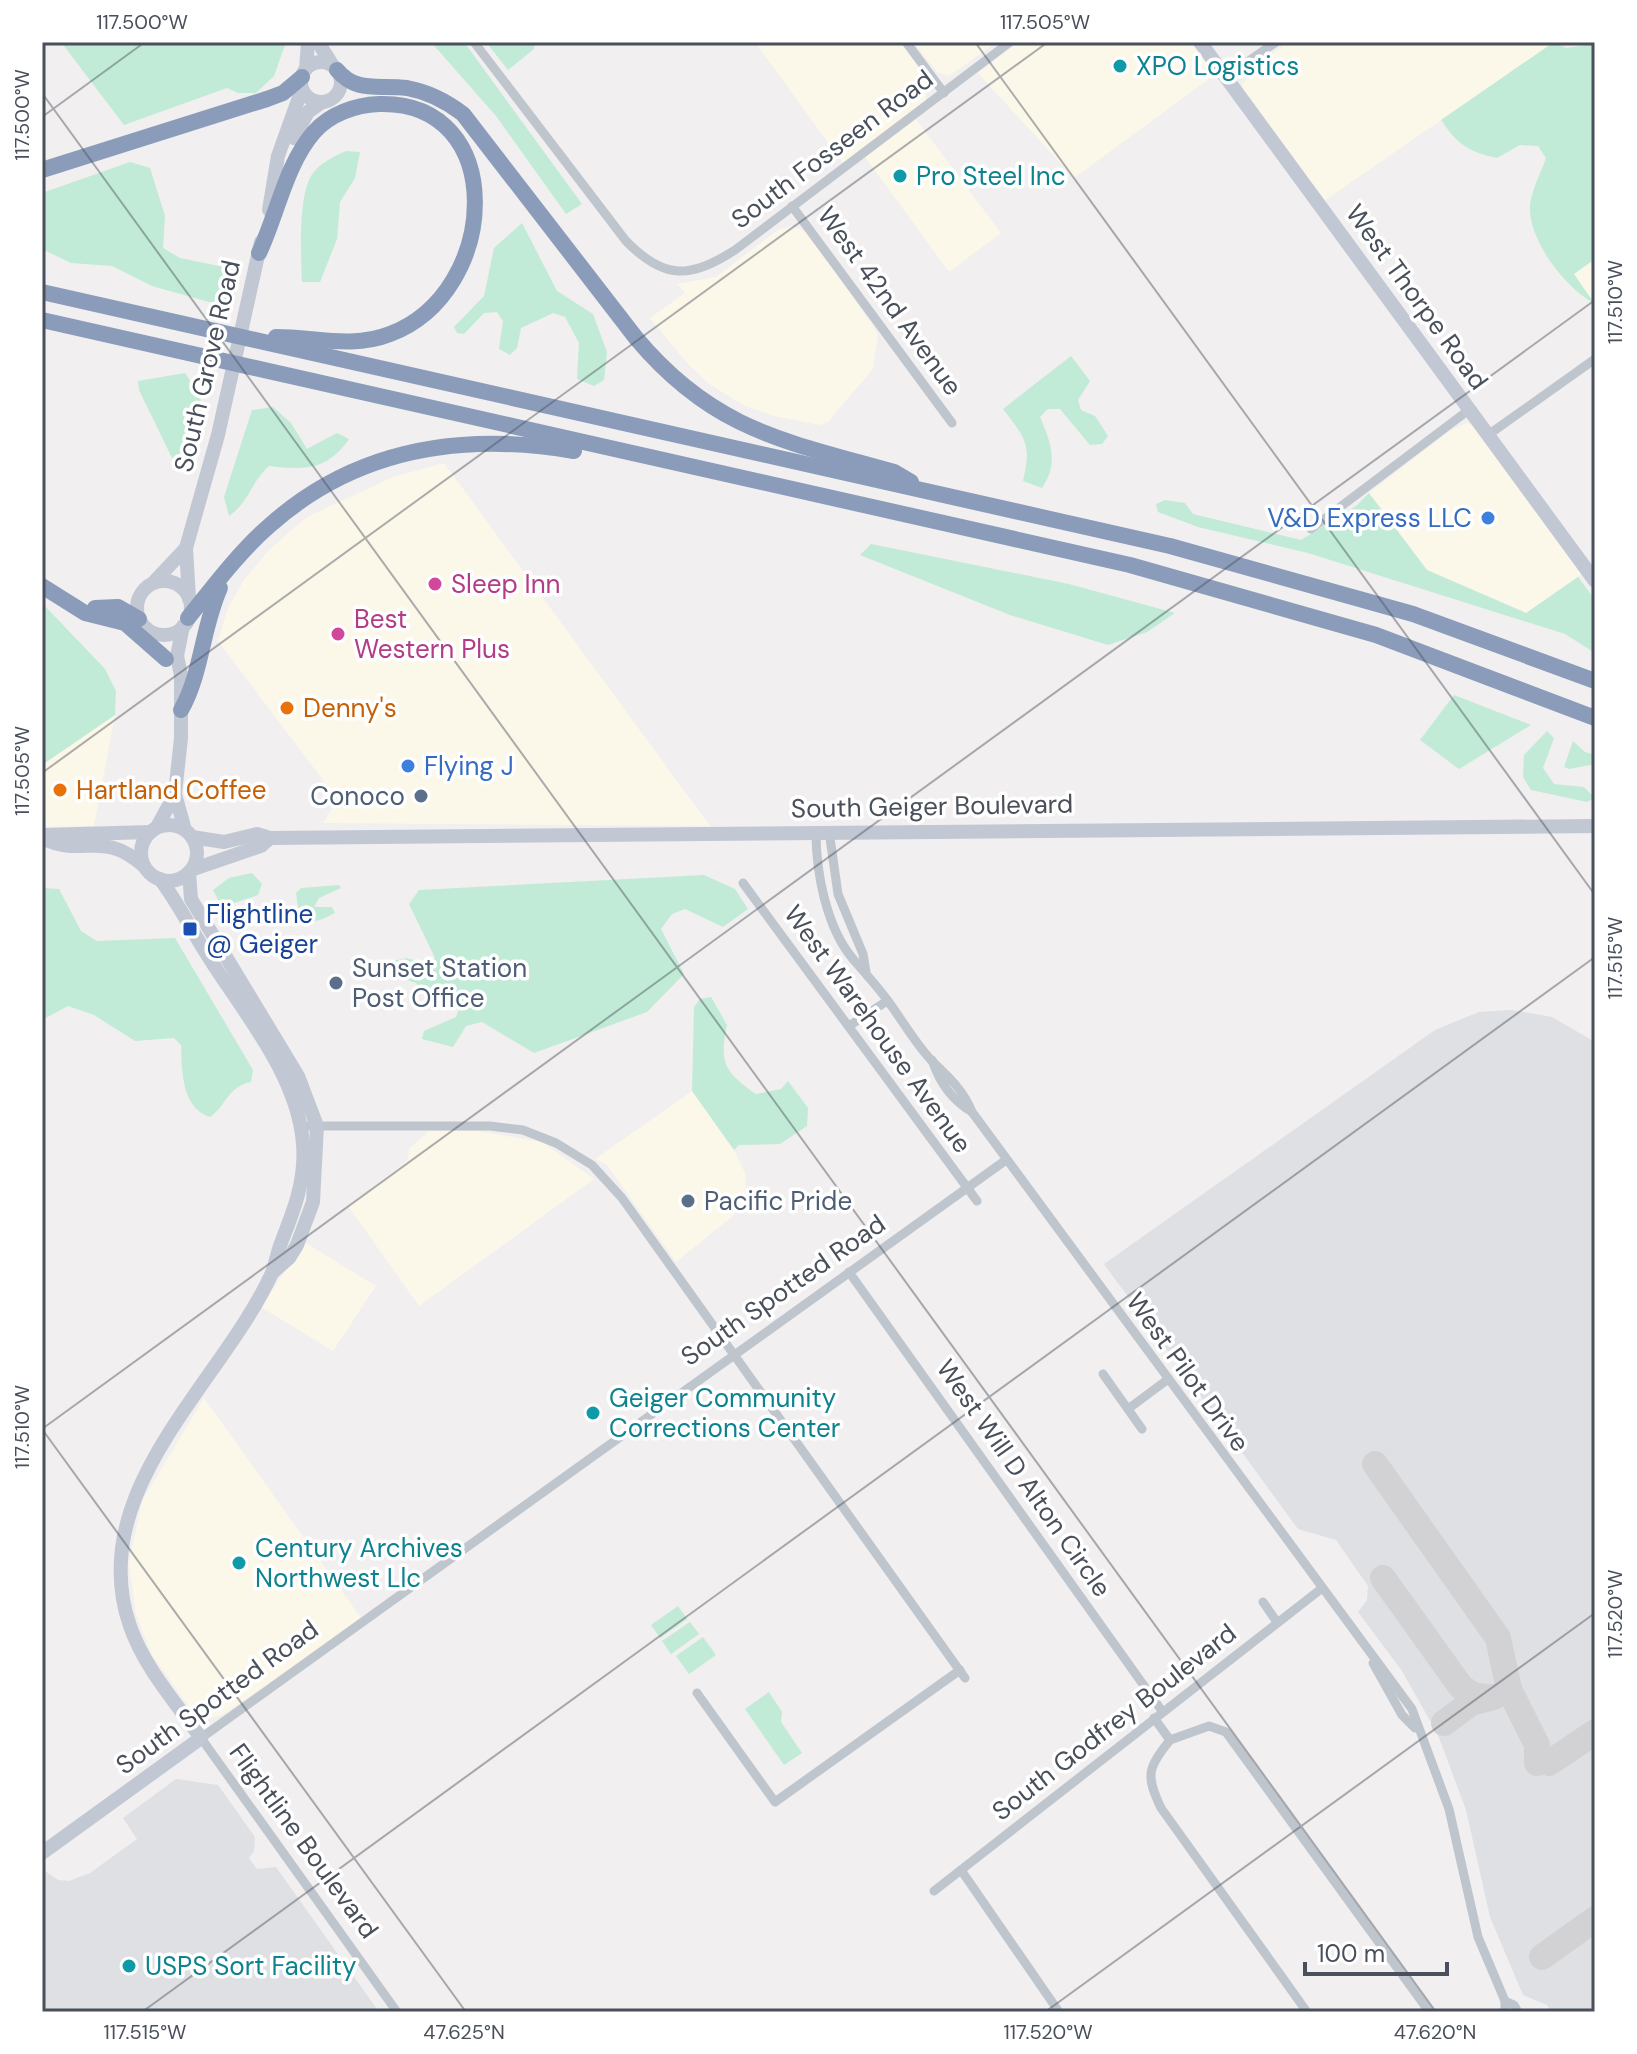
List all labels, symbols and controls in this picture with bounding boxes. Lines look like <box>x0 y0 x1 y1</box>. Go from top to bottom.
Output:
text: 117.500°W <box>96 9 188 35</box>
text: 117.505°W <box>1000 9 1090 35</box>
place label: XPO Logistics <box>1136 49 1299 83</box>
marker: XPO Logistics <box>1111 57 1129 75</box>
street label: South Fosseen Road <box>724 62 940 236</box>
text: 117.500°W <box>9 69 35 161</box>
place label: Pro Steel Inc <box>916 159 1066 193</box>
marker: Pro Steel Inc <box>891 167 909 185</box>
street label: West Thorpe Road <box>1338 198 1496 396</box>
street label: West 42nd Avenue <box>810 200 970 402</box>
street label: South Grove Road <box>166 257 248 475</box>
text: 117.510°W <box>1602 260 1628 344</box>
place label: V&D Express LLC <box>1267 501 1472 535</box>
marker: V&D Express LLC <box>1479 509 1497 527</box>
place label: Sleep Inn <box>451 567 561 601</box>
marker: Sleep Inn <box>426 575 444 593</box>
place label: Best Western Plus <box>354 602 510 666</box>
marker: Best Western Plus <box>329 625 347 643</box>
place label: Denny's <box>303 691 397 725</box>
marker: Denny's <box>278 699 296 717</box>
text: 117.505°W <box>9 726 35 816</box>
place label: Flying J <box>424 749 514 783</box>
marker: Flying J <box>399 757 417 775</box>
place label: Hartland Coffee <box>76 773 267 807</box>
place label: Conoco <box>310 779 405 813</box>
marker: Hartland Coffee <box>51 781 69 799</box>
marker: Conoco <box>412 787 430 805</box>
street label: South Geiger Boulevard <box>791 787 1073 825</box>
place label: Flightline @ Geiger <box>206 897 318 961</box>
street label: West Warehouse Avenue <box>777 898 979 1160</box>
text: 117.515°W <box>1602 917 1628 999</box>
marker: Flightline @ Geiger <box>181 920 199 938</box>
place label: Sunset Station Post Office <box>352 951 527 1015</box>
marker: Sunset Station Post Office <box>327 974 345 992</box>
place label: Pacific Pride <box>704 1184 852 1218</box>
marker: Pacific Pride <box>679 1192 697 1210</box>
street label: South Spotted Road <box>674 1207 892 1373</box>
street label: West Pilot Drive <box>1119 1286 1257 1458</box>
street label: West Will D Alton Circle <box>929 1353 1119 1603</box>
place label: Geiger Community Corrections Center <box>609 1381 840 1445</box>
text: 117.510°W <box>9 1385 35 1469</box>
marker: Geiger Community Corrections Center <box>584 1404 602 1422</box>
place label: Century Archives Northwest Llc <box>255 1531 463 1595</box>
marker: Century Archives Northwest Llc <box>230 1554 248 1572</box>
text: 117.520°W <box>1602 1570 1628 1659</box>
street label: South Spotted Road <box>109 1612 325 1782</box>
street label: South Godfrey Boulevard <box>985 1616 1243 1828</box>
street label: Flightline Boulevard <box>222 1737 386 1945</box>
scale bar <box>1305 1926 1447 1976</box>
text: 100 m <box>1317 1938 1385 1969</box>
place label: USPS Sort Facility <box>145 1949 356 1983</box>
marker: USPS Sort Facility <box>120 1957 138 1975</box>
text: 117.515°W <box>104 2019 186 2045</box>
text: 47.625°N <box>423 2019 505 2045</box>
text: 117.520°W <box>1004 2019 1093 2045</box>
text: 47.620°N <box>1394 2019 1476 2045</box>

